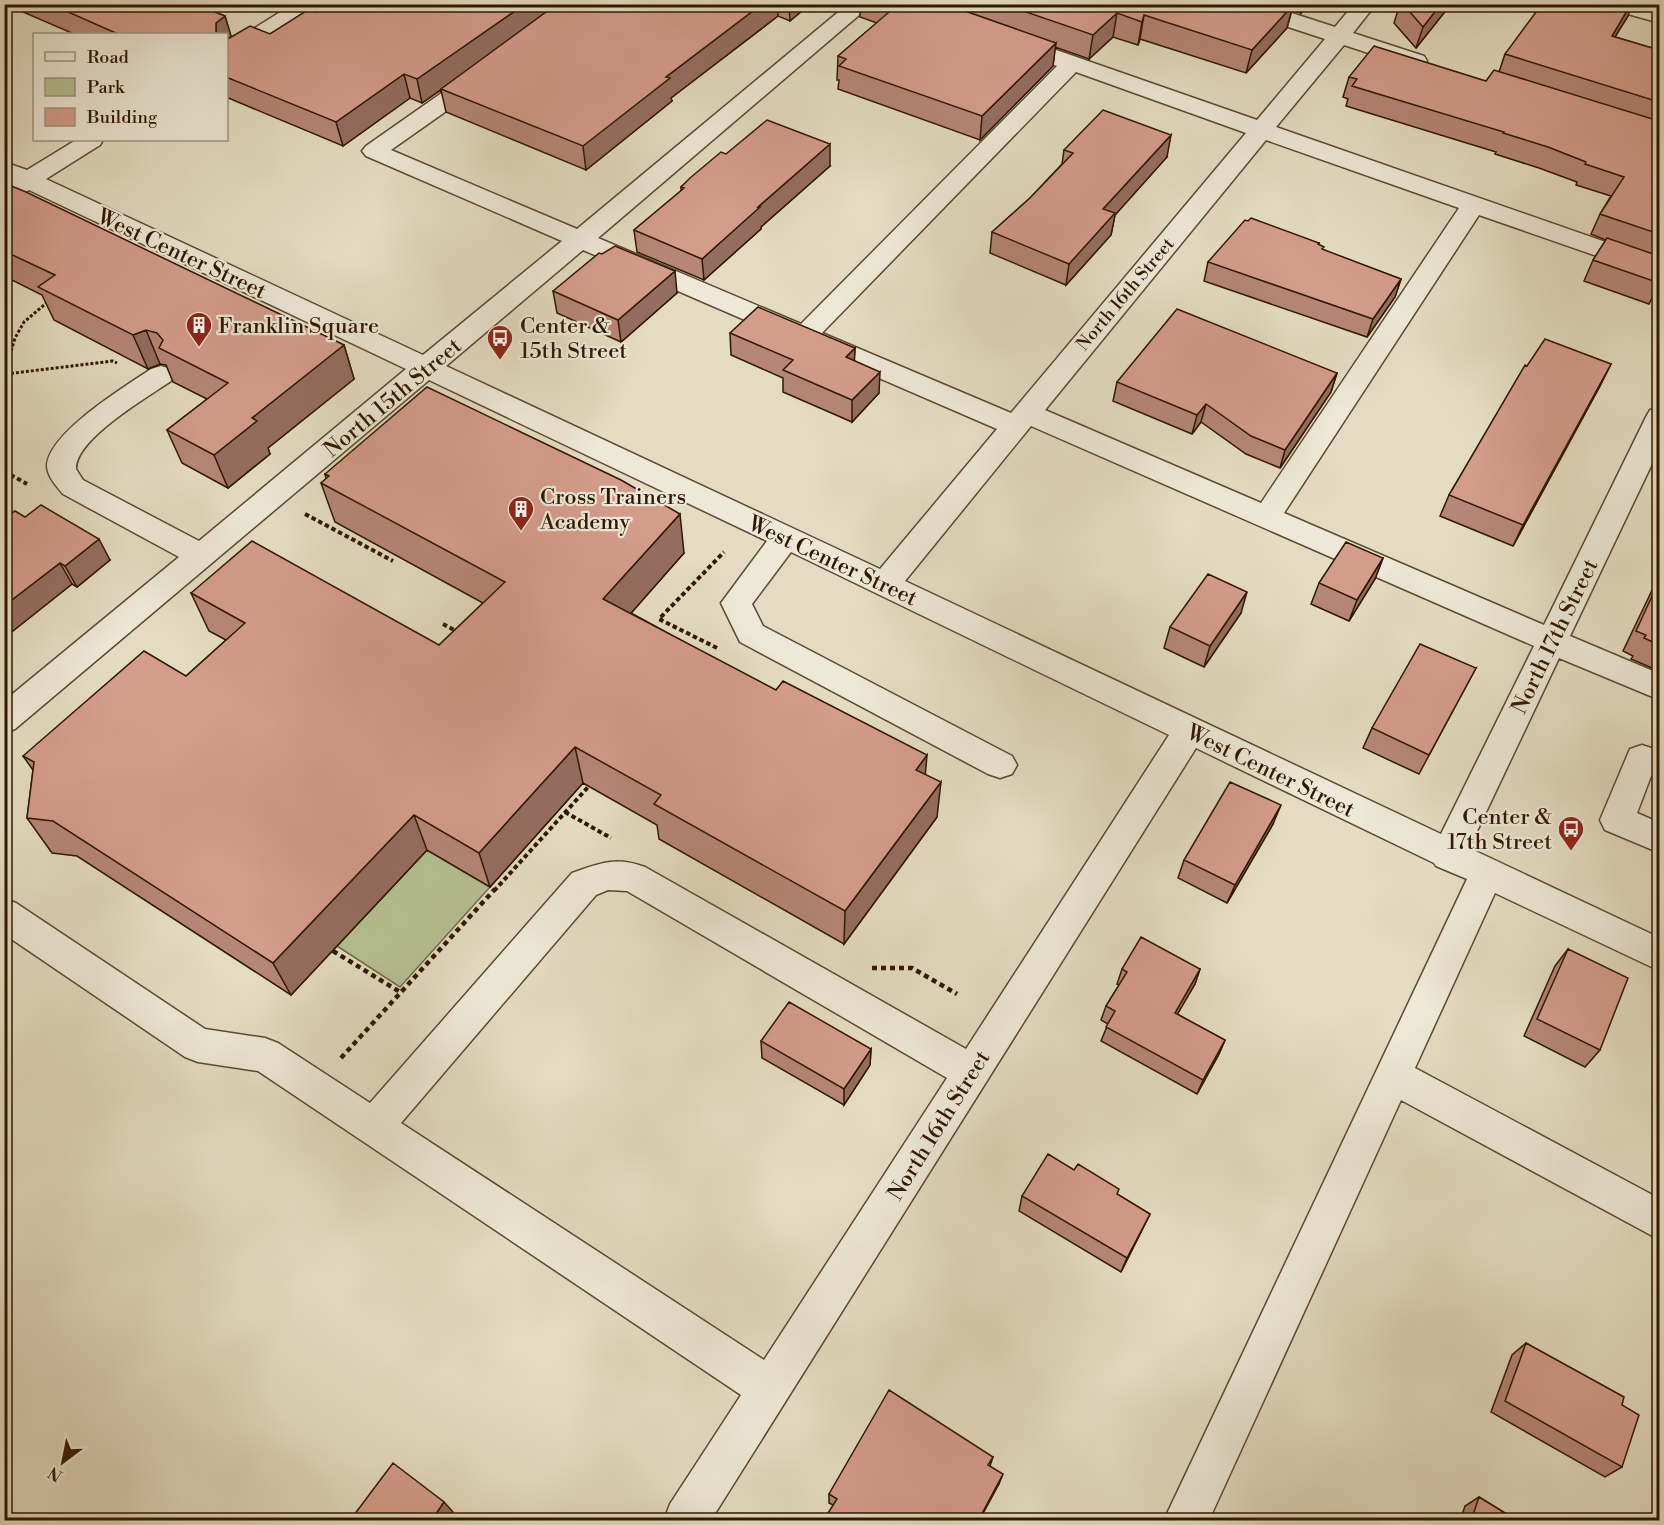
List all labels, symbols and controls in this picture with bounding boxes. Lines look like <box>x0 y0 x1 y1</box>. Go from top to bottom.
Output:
legend <box>33 33 228 141</box>
text: Road <box>87 46 130 69</box>
text: Park <box>87 76 126 99</box>
text: Building <box>86 106 158 129</box>
street label: West Center Street <box>92 203 270 305</box>
street label: North 16th Street <box>1071 233 1180 356</box>
building icon: Franklin Square <box>184 310 214 348</box>
place label: Franklin Square <box>218 313 379 340</box>
place label: Center & 15th Street <box>520 313 627 365</box>
bus stop icon: Center & 15th Street <box>485 323 515 361</box>
street label: North 15th Street <box>319 333 467 464</box>
place label: Cross Trainers Academy <box>539 484 686 536</box>
building icon: Cross Trainers Academy <box>506 494 536 532</box>
street label: West Center Street <box>743 510 921 612</box>
street label: North 17th Street <box>1506 555 1605 719</box>
street label: West Center Street <box>1181 719 1359 824</box>
place label: Center & 17th Street <box>1447 804 1552 856</box>
bus stop icon: Center & 17th Street <box>1556 814 1586 852</box>
street label: North 16th Street <box>882 1046 996 1206</box>
north arrow <box>33 1432 93 1492</box>
text: N <box>45 1462 66 1486</box>

